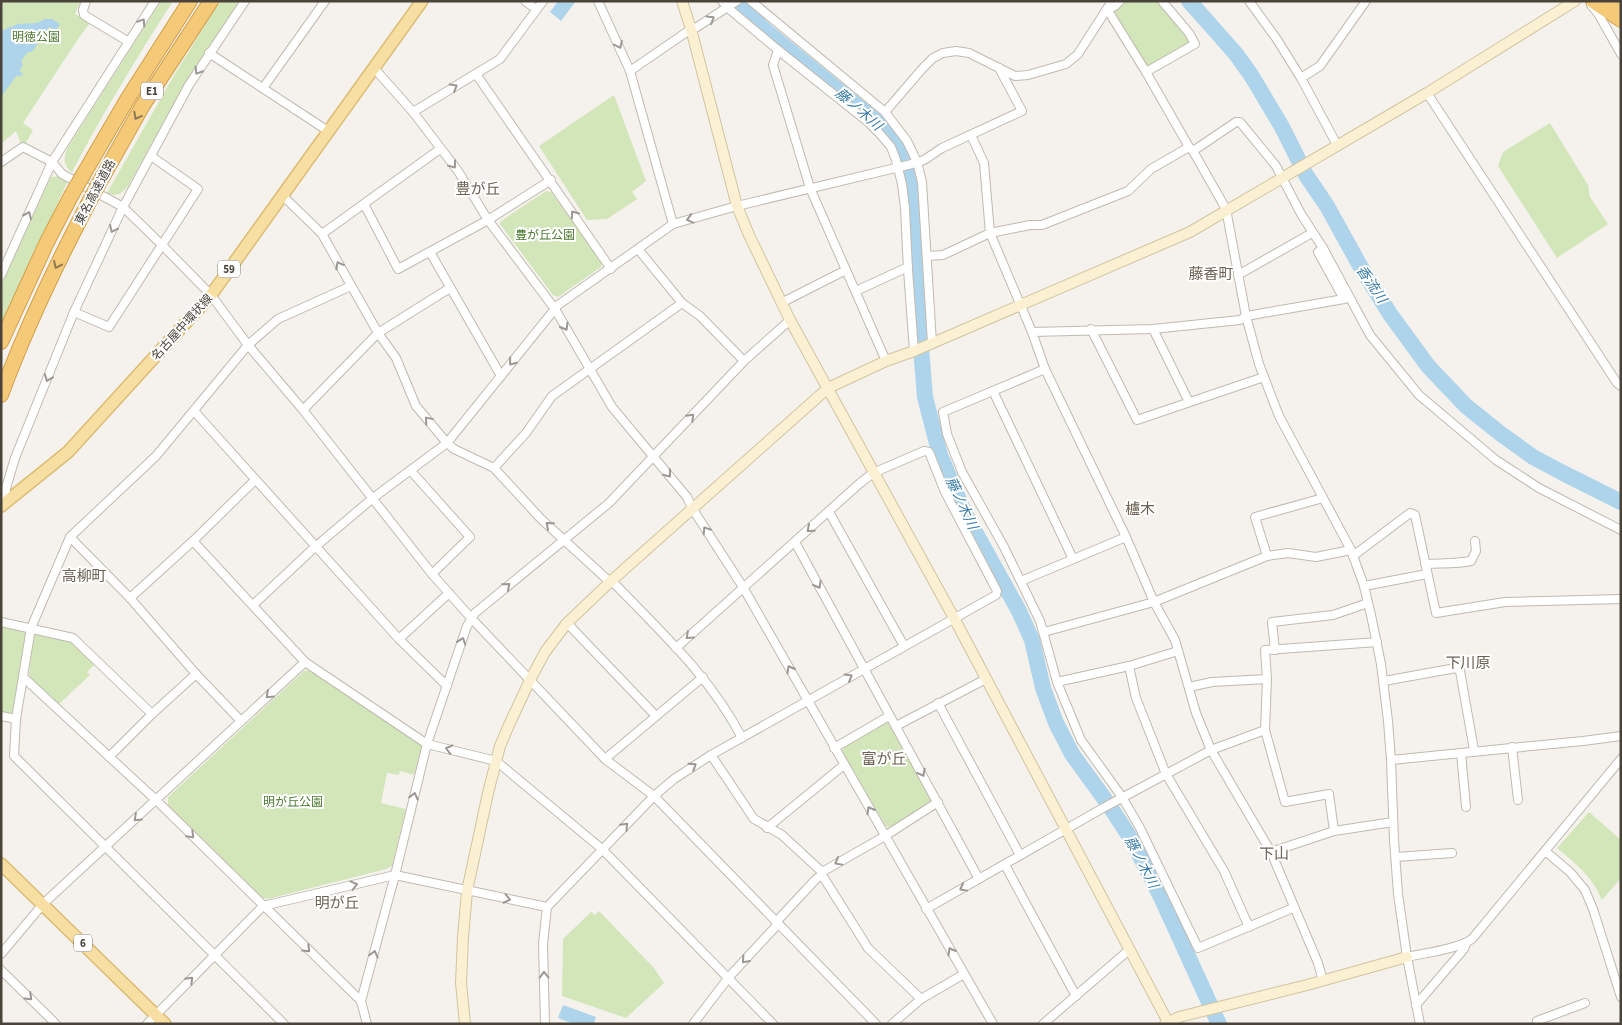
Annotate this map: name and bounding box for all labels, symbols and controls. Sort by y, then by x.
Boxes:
one-way arrow [706,15,715,25]
one-way arrow [136,18,145,27]
park label: 明徳公園 [12,29,60,46]
one-way arrow [612,40,622,49]
one-way arrow [195,65,204,74]
road number: E1 [141,82,163,100]
one-way arrow [449,83,458,93]
water label: 藤ノ木川 [831,84,888,137]
one-way arrow [134,111,144,120]
street label: 東名高速道路 [71,156,120,228]
one-way arrow [447,159,455,168]
district label: 豊が丘 [455,179,501,200]
one-way arrow [571,210,580,220]
one-way arrow [22,211,33,220]
one-way arrow [686,213,695,224]
one-way arrow [108,224,119,233]
park label: 豊が丘公園 [515,227,575,244]
one-way arrow [54,260,64,269]
road number: 59 [218,260,240,278]
one-way arrow [335,261,345,270]
water label: 香流川 [1351,262,1392,309]
district label: 藤香町 [1188,264,1234,285]
street label: 名古屋中環状線 [148,290,217,364]
one-way arrow [559,321,569,330]
one-way arrow [508,357,517,366]
one-way arrow [43,373,54,382]
one-way arrow [685,414,694,423]
one-way arrow [425,417,433,426]
one-way arrow [662,468,671,477]
water label: 藤ノ木川 [940,474,983,535]
district label: 櫨木 [1125,499,1155,520]
one-way arrow [545,522,554,531]
one-way arrow [807,523,816,532]
one-way arrow [703,526,712,536]
district label: 高柳町 [61,566,107,587]
one-way arrow [812,579,822,588]
one-way arrow [502,583,511,592]
one-way arrow [685,631,694,640]
one-way arrow [456,637,466,646]
district label: 下川原 [1445,653,1491,674]
one-way arrow [786,665,796,674]
one-way arrow [843,673,852,683]
one-way arrow [265,689,274,698]
one-way arrow [445,745,453,755]
district label: 富が丘 [861,749,907,770]
one-way arrow [687,763,696,772]
one-way arrow [915,768,925,777]
one-way arrow [408,792,419,801]
park label: 明が丘公園 [263,794,323,811]
one-way arrow [866,807,876,816]
one-way arrow [134,812,143,821]
one-way arrow [619,823,628,832]
one-way arrow [185,829,194,838]
water label: 藤ノ木川 [1119,833,1164,894]
district label: 下山 [1259,844,1289,865]
one-way arrow [834,856,843,866]
one-way arrow [350,880,359,891]
one-way arrow [959,882,968,892]
district label: 明が丘 [314,893,360,914]
one-way arrow [503,893,512,904]
road number: 6 [74,934,92,951]
one-way arrow [301,943,310,952]
one-way arrow [947,948,957,957]
one-way arrow [368,950,378,958]
one-way arrow [742,954,751,963]
one-way arrow [538,971,549,979]
one-way arrow [184,977,193,986]
one-way arrow [23,991,32,1000]

